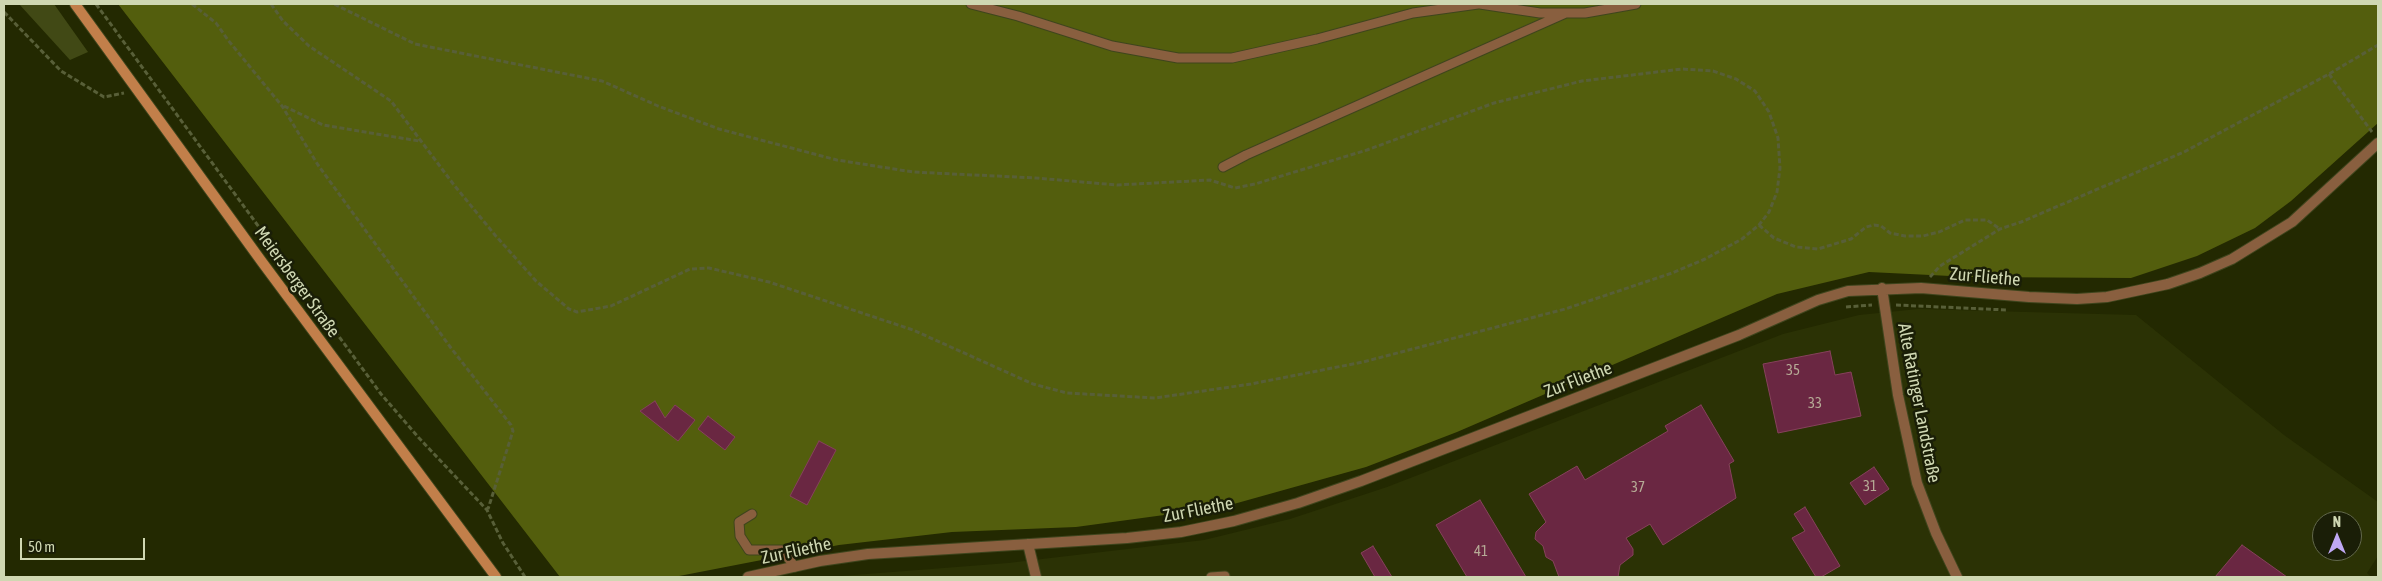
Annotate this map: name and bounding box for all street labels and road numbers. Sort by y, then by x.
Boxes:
street label: Meiersberger Straße [250,222,344,342]
street label: Zur Fliethe [1949,263,2021,291]
street label: Alte Ratinger Landstraße [1893,321,1945,485]
street label: Zur Fliethe [1541,357,1615,403]
street label: Zur Fliethe [1161,493,1235,527]
street label: Zur Fliethe [759,533,833,569]

